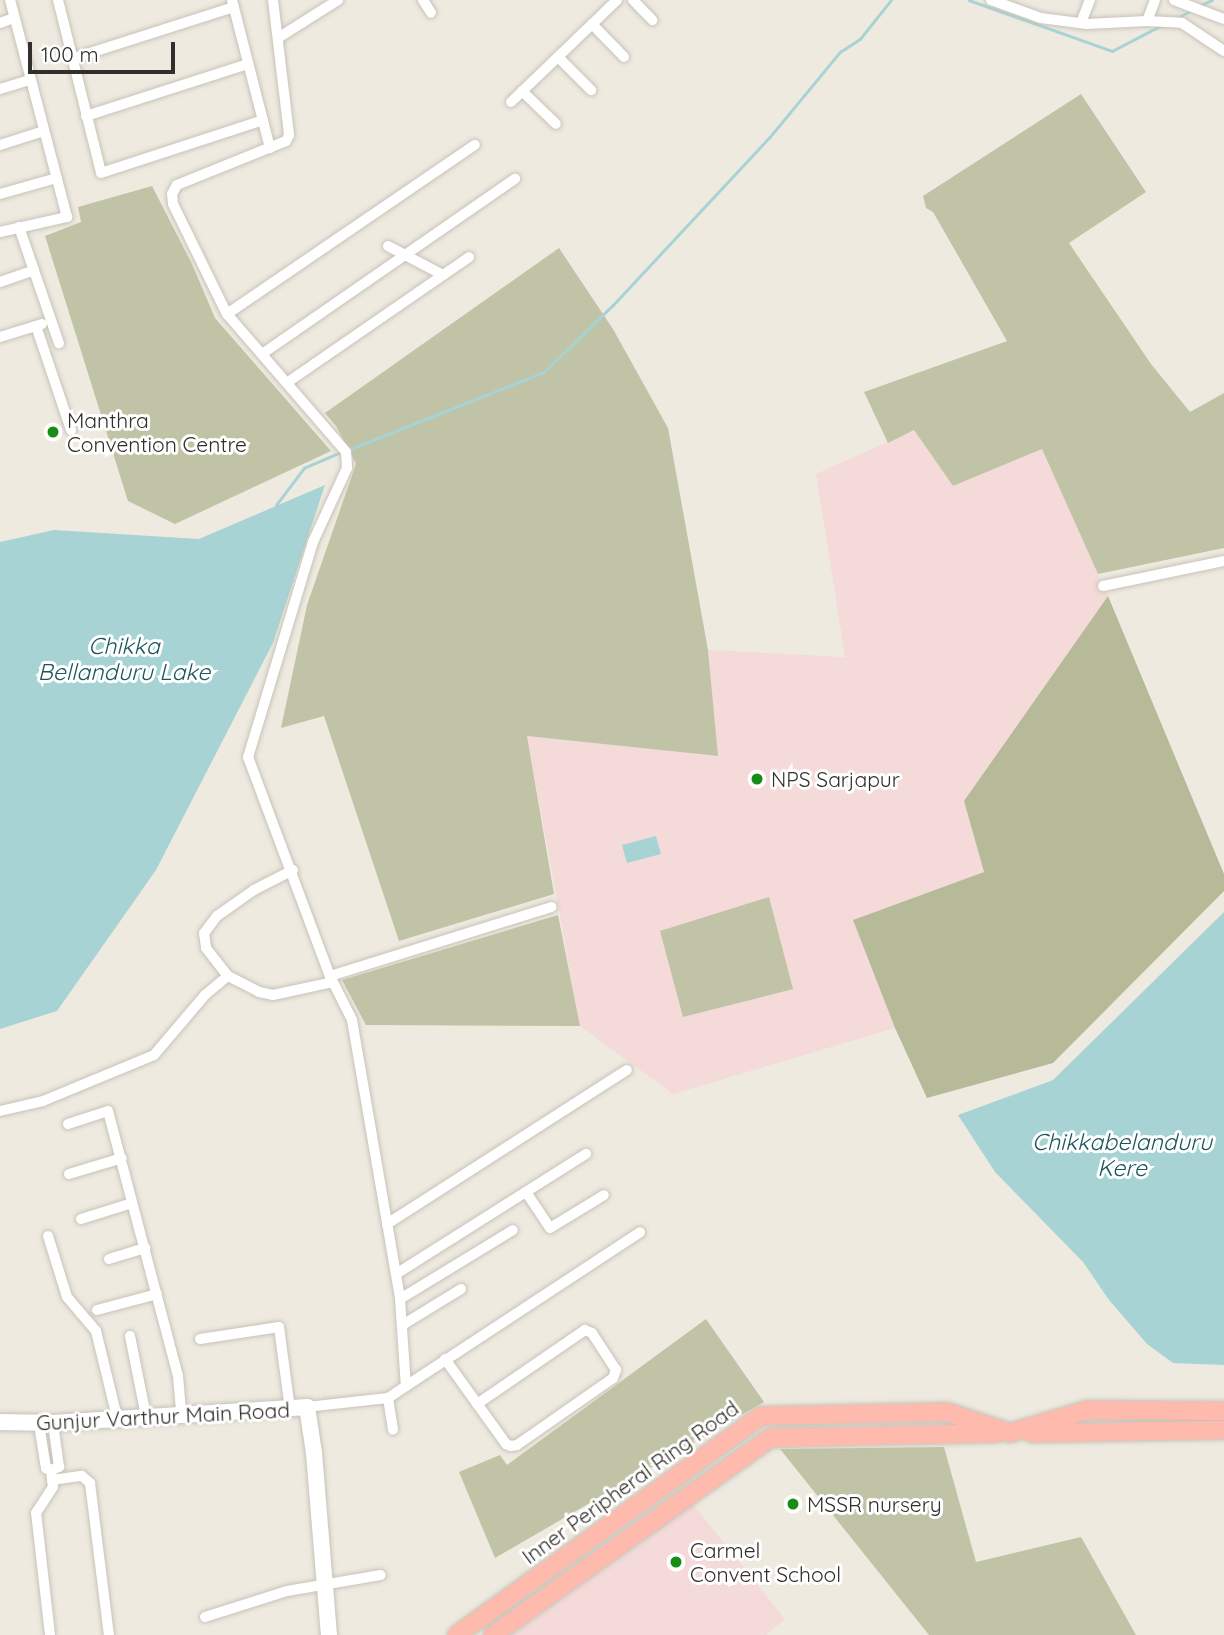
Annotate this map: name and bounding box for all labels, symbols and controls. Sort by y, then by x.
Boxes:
scale bar [32,28,178,72]
text: 100 m [41,41,99,67]
place label: Manthra Convention Centre [67,407,247,457]
marker: Manthra Convention Centre [45,424,61,440]
water label: Chikka Bellanduru Lake [38,632,210,686]
place label: NPS Sarjapur [771,766,900,792]
marker: NPS Sarjapur [749,771,765,787]
water label: Chikkabelanduru Kere [1032,1128,1212,1182]
street label: Inner Peripheral Ring Road [517,1395,743,1569]
street label: Gunjur Varthur Main Road [36,1397,290,1435]
place label: MSSR nursery [807,1491,942,1517]
marker: MSSR nursery [785,1496,801,1512]
place label: Carmel Convent School [690,1537,841,1587]
marker: Carmel Convent School [668,1554,684,1570]

